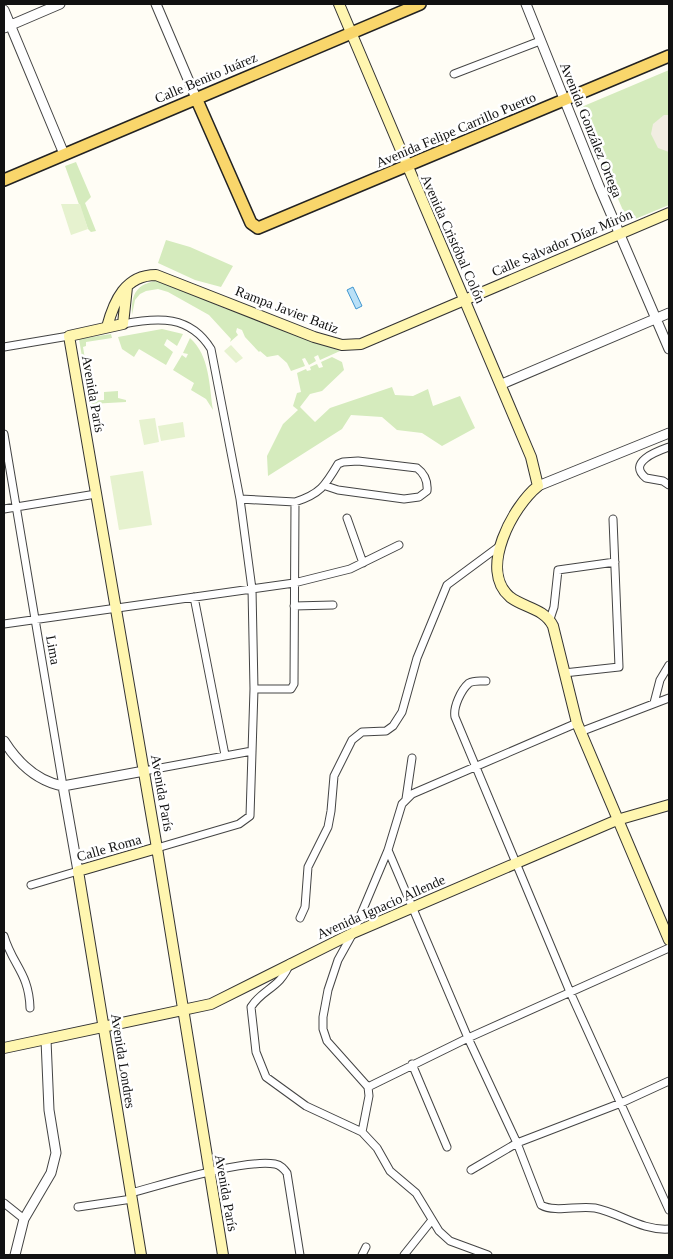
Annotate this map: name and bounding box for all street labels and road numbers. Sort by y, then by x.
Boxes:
street label: Calle Benito Juárez [153,50,259,106]
street label: Avenida González Ortega [557,60,625,200]
street label: Avenida Felipe Carrillo Puerto [374,89,538,171]
street label: Avenida Cristóbal Colón [418,172,488,306]
street label: Calle Salvador Díaz Mirón [489,207,635,279]
street label: Rampa Javier Batiz [233,283,341,337]
street label: Avenida París [79,354,107,434]
street label: Lima [43,634,63,667]
street label: Avenida París [148,753,176,833]
street label: Calle Roma [75,831,144,864]
street label: Avenida Ignacio Allende [314,872,448,942]
street label: Avenida Londres [108,1013,138,1109]
street label: Avenida París [212,1153,240,1233]

